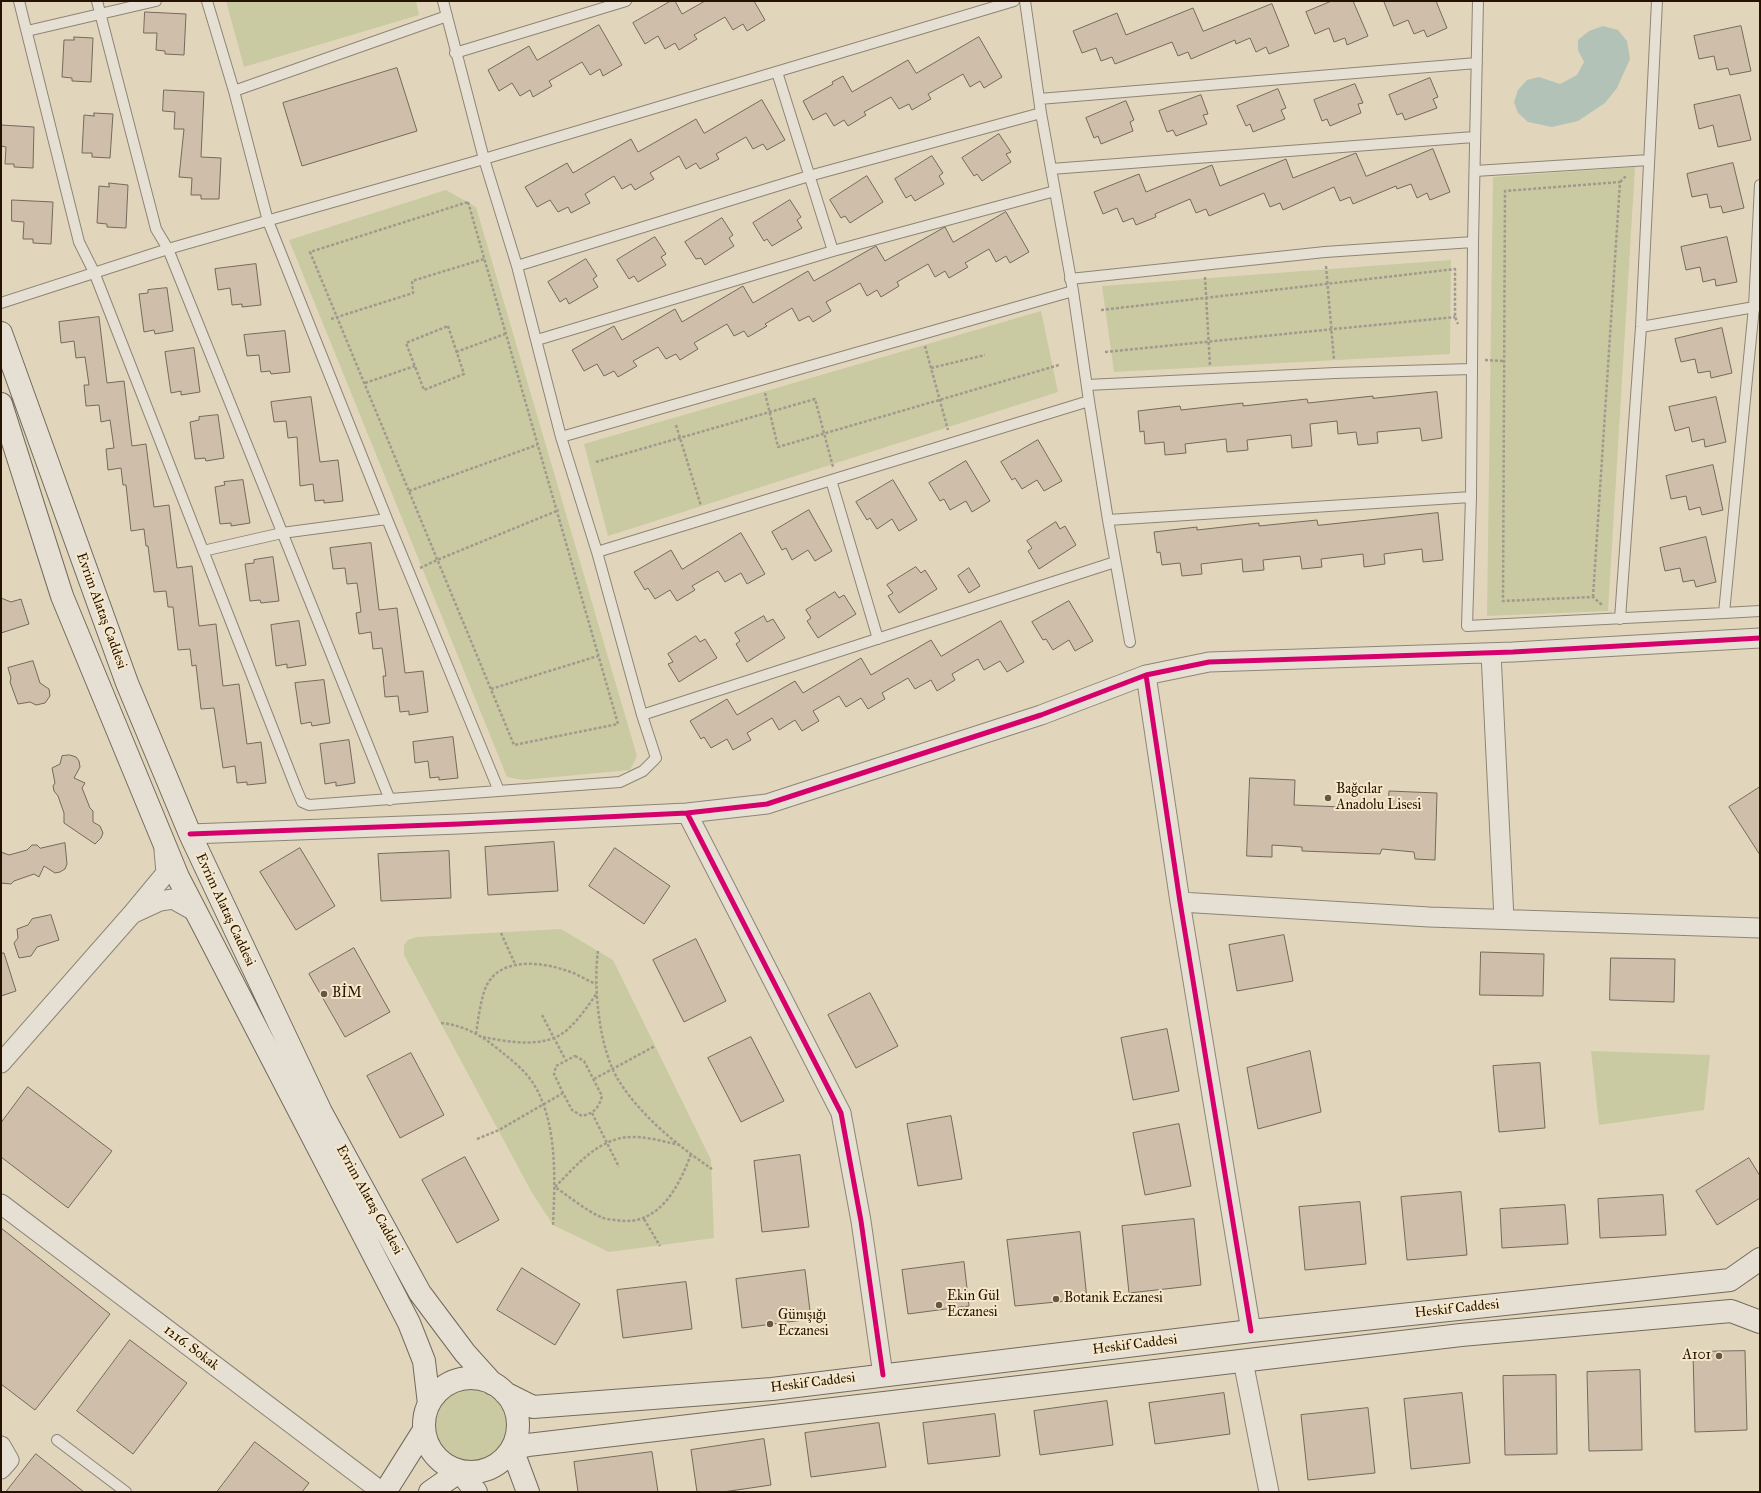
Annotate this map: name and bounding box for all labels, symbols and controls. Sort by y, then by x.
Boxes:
street label: Evrim Alataş Caddesi [72,550,130,672]
place label: Bağcılar Anadolu Lisesi [1336,782,1421,814]
marker: Bağcılar Anadolu Lisesi [1323,793,1333,803]
street label: Evrim Alataş Caddesi [191,851,259,969]
place label: BİM [332,986,362,1002]
marker: BİM [319,989,329,999]
street label: Evrim Alataş Caddesi [332,1142,406,1258]
place label: Ekin Gül Eczanesi [947,1289,999,1322]
place label: Botanik Eczanesi [1064,1291,1163,1307]
marker: Botanik Eczanesi [1051,1294,1061,1304]
street label: Heskif Caddesi [1414,1296,1500,1322]
marker: Ekin Gül Eczanesi [934,1300,944,1310]
place label: Günışığı Eczanesi [778,1308,829,1340]
marker: Günışığı Eczanesi [765,1319,775,1329]
street label: 1216. Sokak [160,1322,222,1374]
street label: Heskif Caddesi [1092,1331,1178,1359]
place label: A101 [1683,1348,1711,1364]
marker: A101 [1714,1351,1724,1361]
street label: Heskif Caddesi [770,1369,856,1397]

